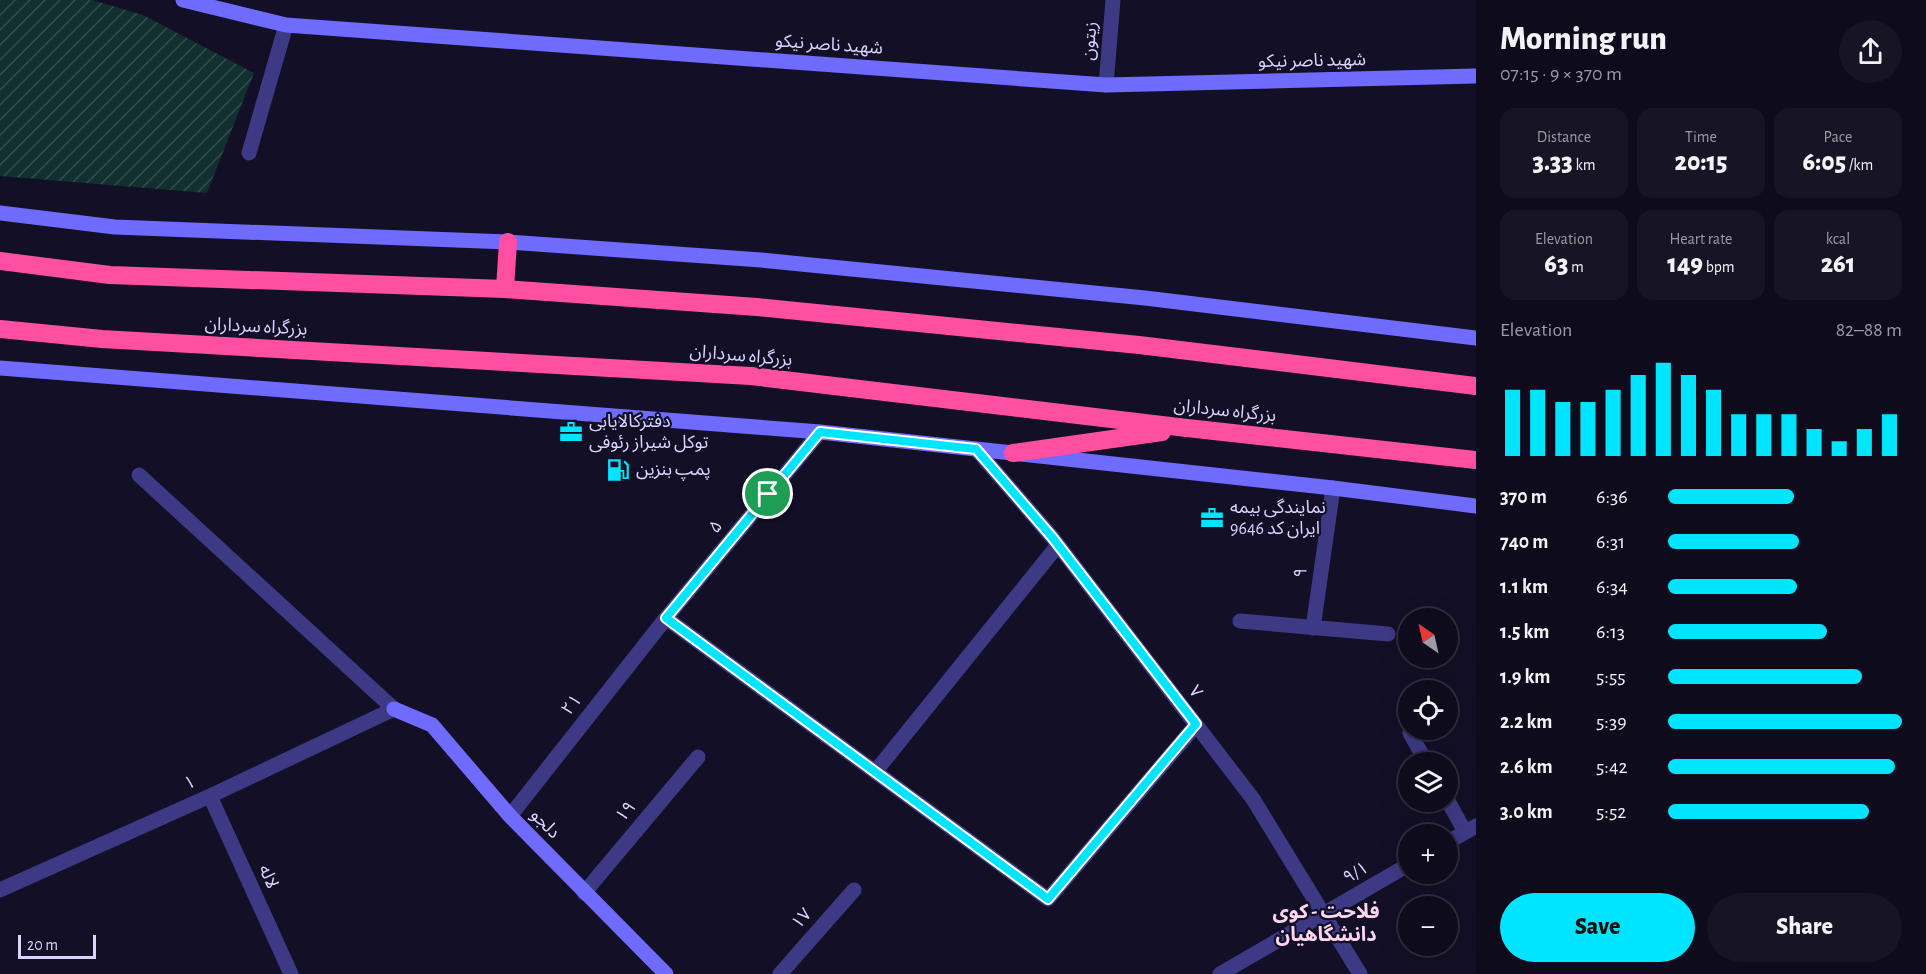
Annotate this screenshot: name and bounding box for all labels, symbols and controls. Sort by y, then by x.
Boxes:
button: share [1839,20,1902,83]
street label: زیتون [1079,21,1102,61]
text: Morning run [1500,23,1667,56]
street label: شهید ناصر نیکو [774,32,884,59]
street label: شهید ناصر نیکو [1258,51,1366,72]
text: 07:15 · 9 × 370 m [1500,64,1622,84]
text: Distance [1537,129,1591,145]
text: Time [1685,129,1717,145]
text: Pace [1824,129,1852,145]
text: 3.33 [1533,149,1573,175]
text: 20:15 [1675,149,1727,175]
text: 6:05 [1803,149,1846,175]
text: km [1573,157,1596,173]
text: /km [1846,157,1873,173]
text: Elevation [1535,231,1593,247]
text: Heart rate [1670,231,1732,247]
text: kcal [1826,231,1850,247]
text: 63 [1544,251,1568,277]
text: 149 [1667,251,1703,277]
text: 261 [1821,251,1855,277]
text: m [1568,259,1584,275]
text: bpm [1703,259,1735,275]
street label: بزرگراه سرداران [204,314,308,340]
text: Elevation [1500,320,1572,340]
text: 82–88 m [1836,320,1902,340]
street label: بزرگراه سرداران [689,342,793,370]
street label: بزرگراه سرداران [1173,396,1277,426]
place label: دفترکالایابی توکل شیراز رئوفی [589,413,708,453]
office icon: دفترکالایابی توکل شیراز رئوفی [558,419,584,445]
fuel station icon: پمپ بنزین [605,457,631,483]
place label: پمپ بنزین [636,461,711,481]
pin [742,468,793,519]
icon: arrive [751,477,784,510]
text: 370 m [1500,487,1547,507]
text: 6:36 [1596,487,1628,507]
place label: نمایندگی بیمه ایران کد 9646 [1230,498,1326,539]
office icon: نمایندگی بیمه ایران کد 9646 [1199,505,1225,531]
street label: ۵ [706,517,726,537]
text: 740 m [1500,532,1548,552]
text: 6:31 [1596,532,1625,552]
street label: ۹ [1291,567,1311,579]
text: 1.1 km [1500,577,1548,597]
text: 6:34 [1596,577,1628,597]
north arrow [1398,608,1458,668]
map controls [1398,608,1458,956]
text: 1.5 km [1500,622,1549,642]
text: 6:13 [1596,622,1625,642]
text: 1.9 km [1500,667,1551,687]
text: 5:55 [1596,667,1626,687]
button: locate [1398,680,1458,740]
street label: ۷ [1185,682,1205,702]
street label: ۲۱ [559,691,585,719]
text: 2.2 km [1500,712,1552,732]
text: 5:39 [1596,712,1627,732]
button: layers [1398,752,1458,812]
text: 2.6 km [1500,757,1553,777]
text: 5:42 [1596,757,1628,777]
street label: ۱ [182,773,198,793]
street label: ۱۹ [612,798,640,826]
text: 3.0 km [1500,802,1553,822]
text: 5:52 [1596,802,1626,822]
street label: دلجو [526,806,563,843]
button: + [1398,824,1458,884]
street label: ۹/۱ [1340,859,1372,887]
street label: لاله [255,862,281,892]
button: Save [1500,893,1695,962]
button: Share [1707,893,1902,962]
button: − [1398,896,1458,956]
district label: فلاحت - کوی دانشگاهیان [1272,901,1380,946]
street label: ۱۷ [788,905,816,933]
scale bar [18,932,96,960]
text: 20 m [27,937,58,953]

